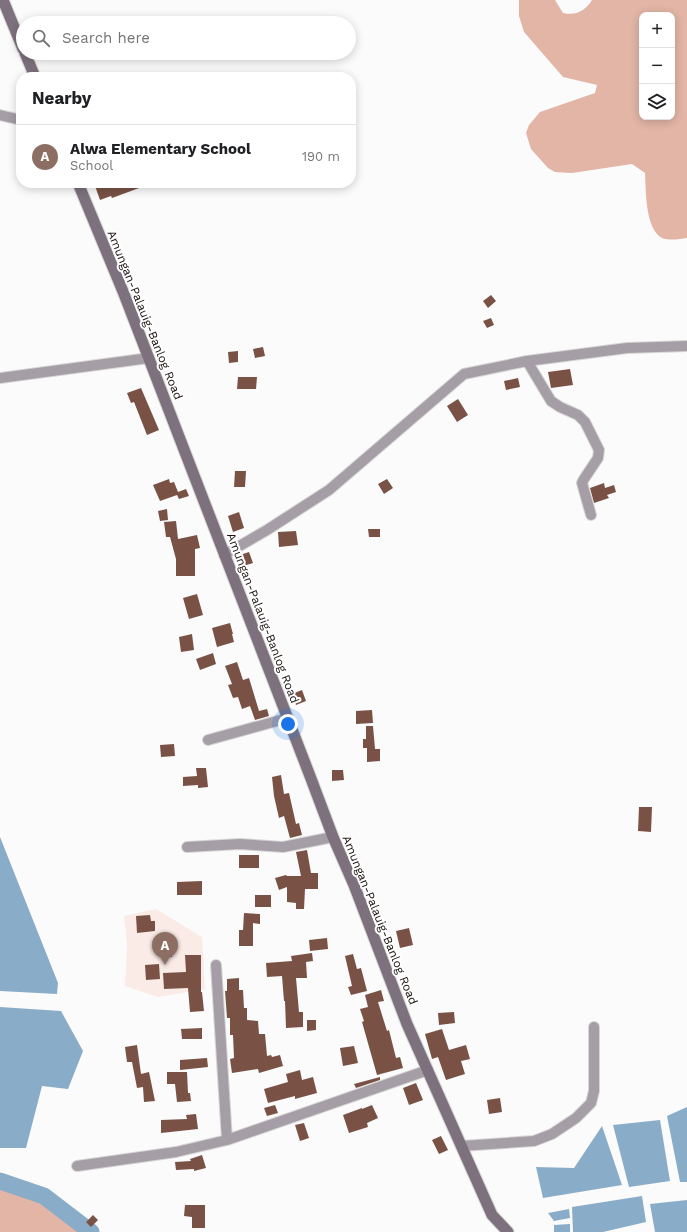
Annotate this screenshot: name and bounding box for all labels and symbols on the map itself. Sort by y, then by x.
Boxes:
street label: Amungan-Palauig-Banlog Road [105,228,185,402]
street label: Amungan-Palauig-Banlog Road [224,531,302,705]
your location [278,714,298,734]
street label: Amungan-Palauig-Banlog Road [340,833,420,1007]
pin: A [152,932,178,965]

